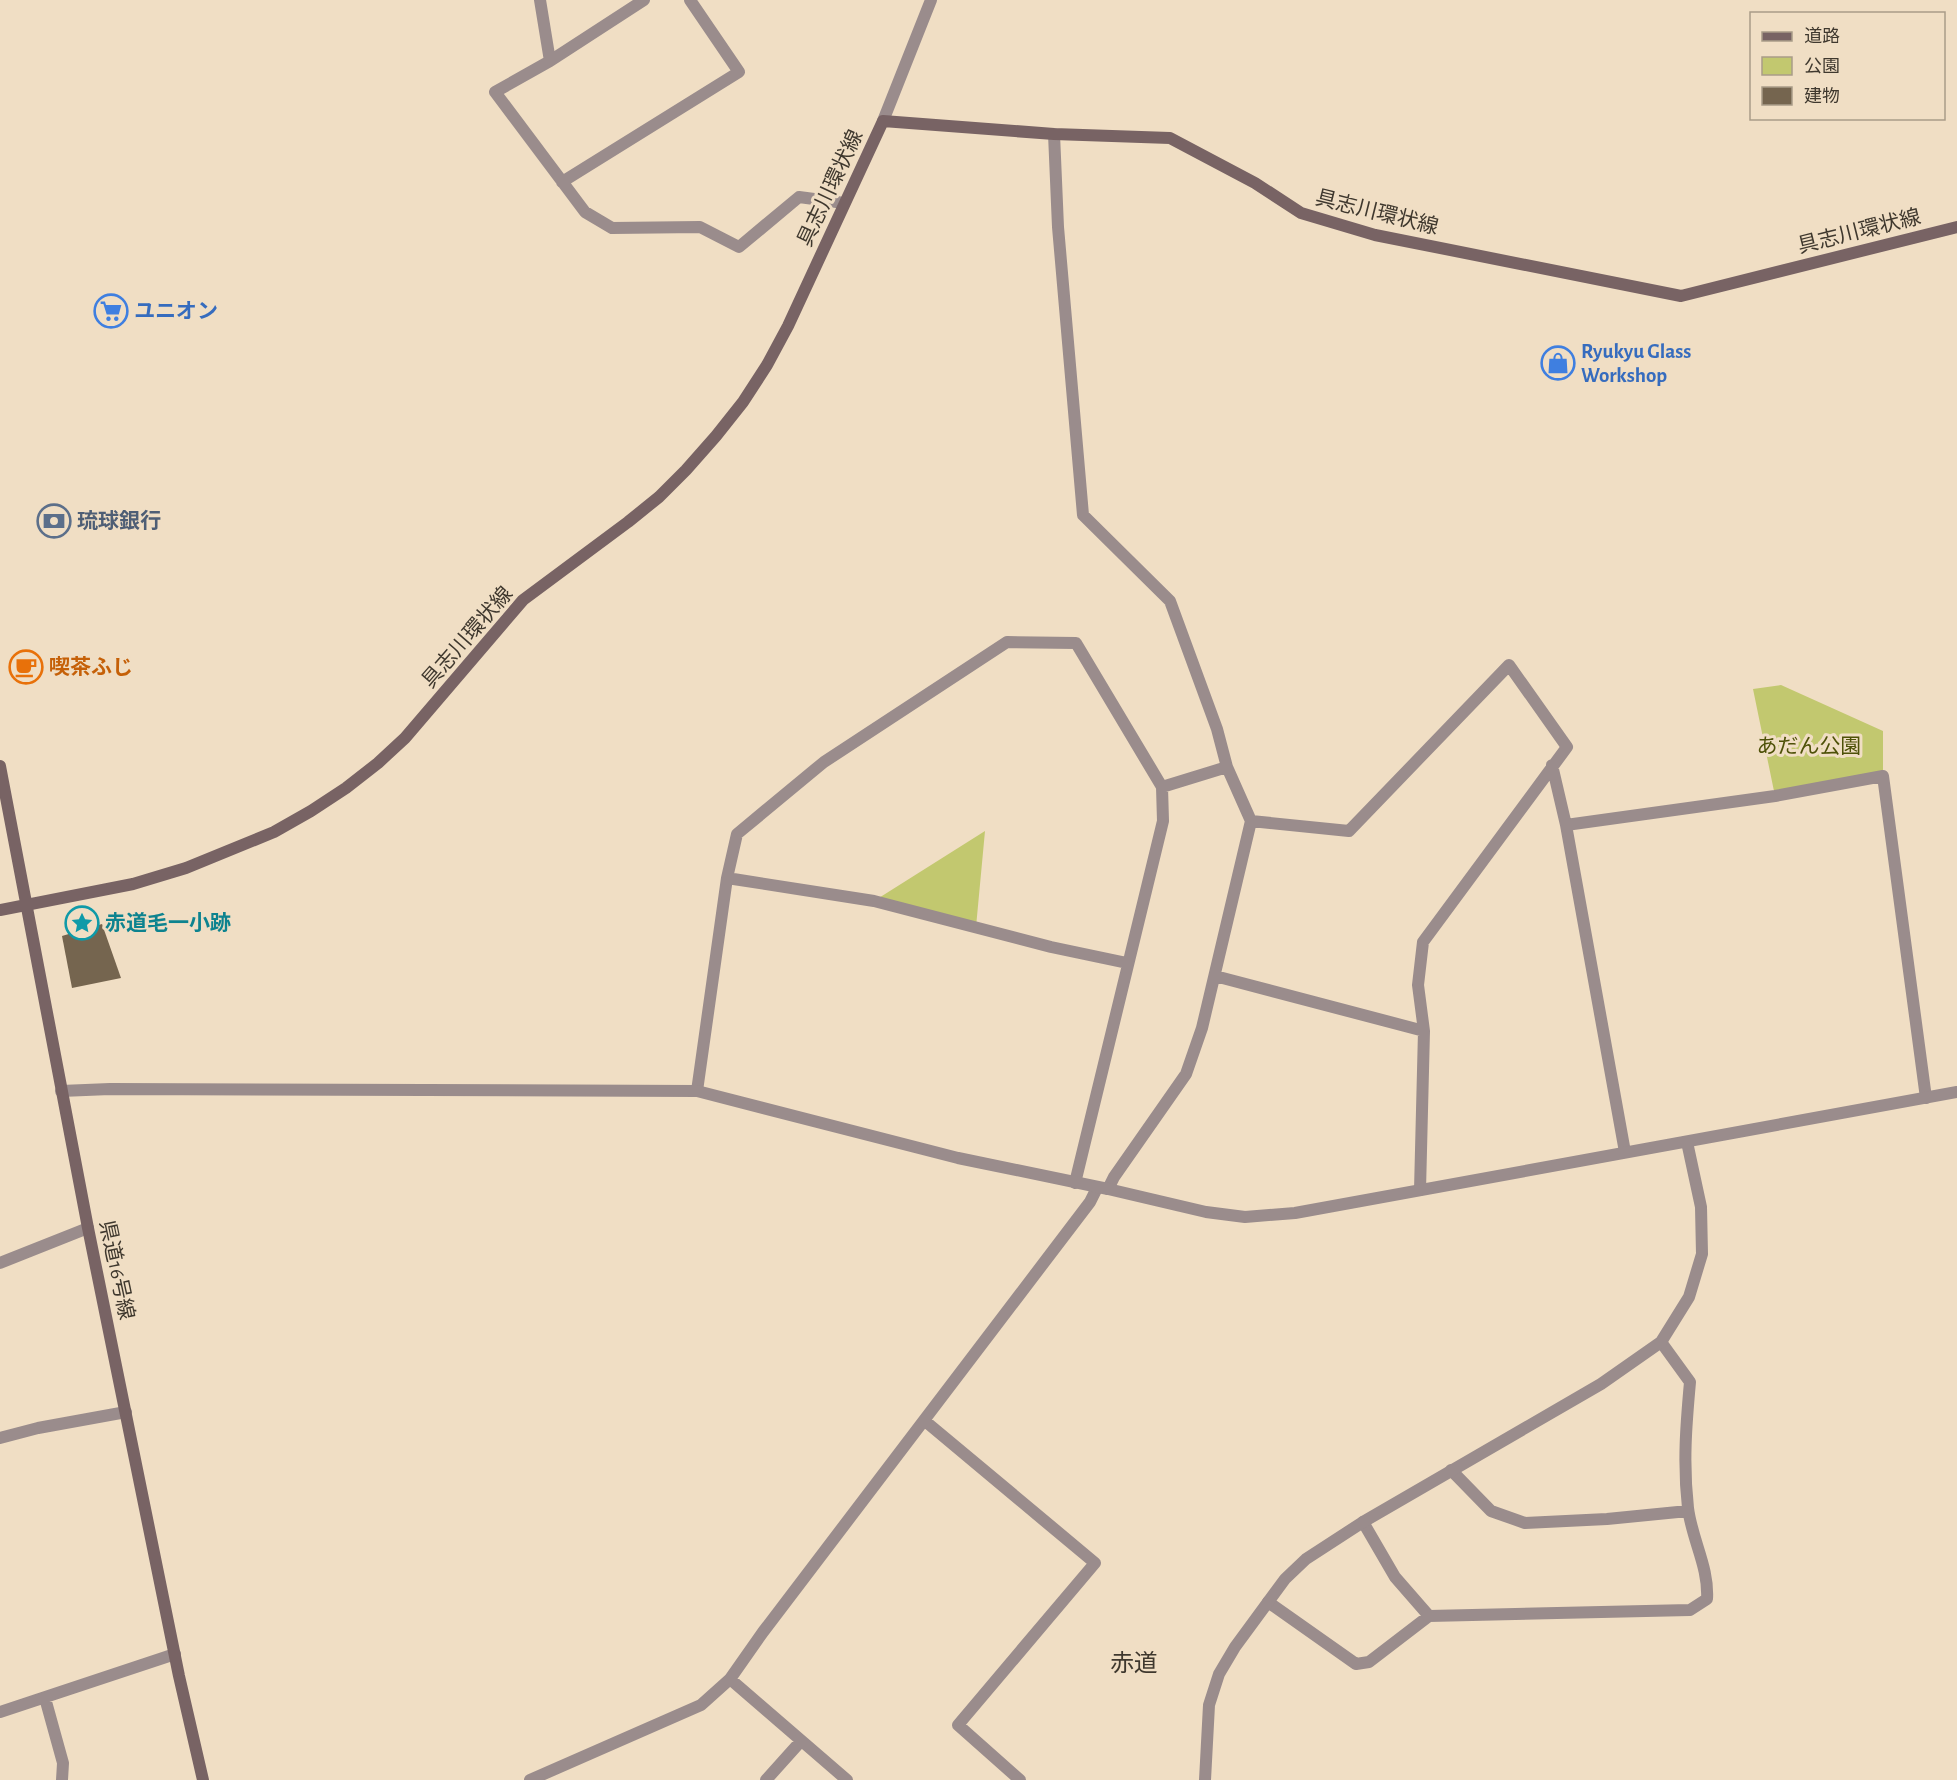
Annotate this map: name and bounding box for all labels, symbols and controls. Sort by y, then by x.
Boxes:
legend [1750,12,1945,120]
text: 道路 [1804,26,1840,46]
text: 公園 [1804,57,1840,76]
text: 建物 [1804,86,1840,106]
street label: 具志川環状線 [793,126,867,250]
street label: 具志川環状線 [1313,186,1441,238]
street label: 具志川環状線 [1795,205,1923,257]
supermarket icon: ユニオン [93,293,129,329]
place label: ユニオン [134,301,218,322]
place label: Ryukyu Glass Workshop [1581,341,1691,386]
shop icon: Ryukyu Glass Workshop [1540,345,1576,381]
bank icon: 琉球銀行 [36,503,72,539]
place label: 琉球銀行 [77,509,161,532]
street label: 具志川環状線 [417,582,517,692]
cafe icon: 喫茶ふじ [8,649,44,685]
place label: 喫茶ふじ [49,656,133,678]
park label: あだん公園 [1757,736,1862,757]
place icon: 赤道毛一小跡 [64,905,100,941]
place label: 赤道毛一小跡 [105,911,231,934]
street label: 県道16号線 [96,1218,138,1322]
district label: 赤道 [1110,1650,1158,1676]

